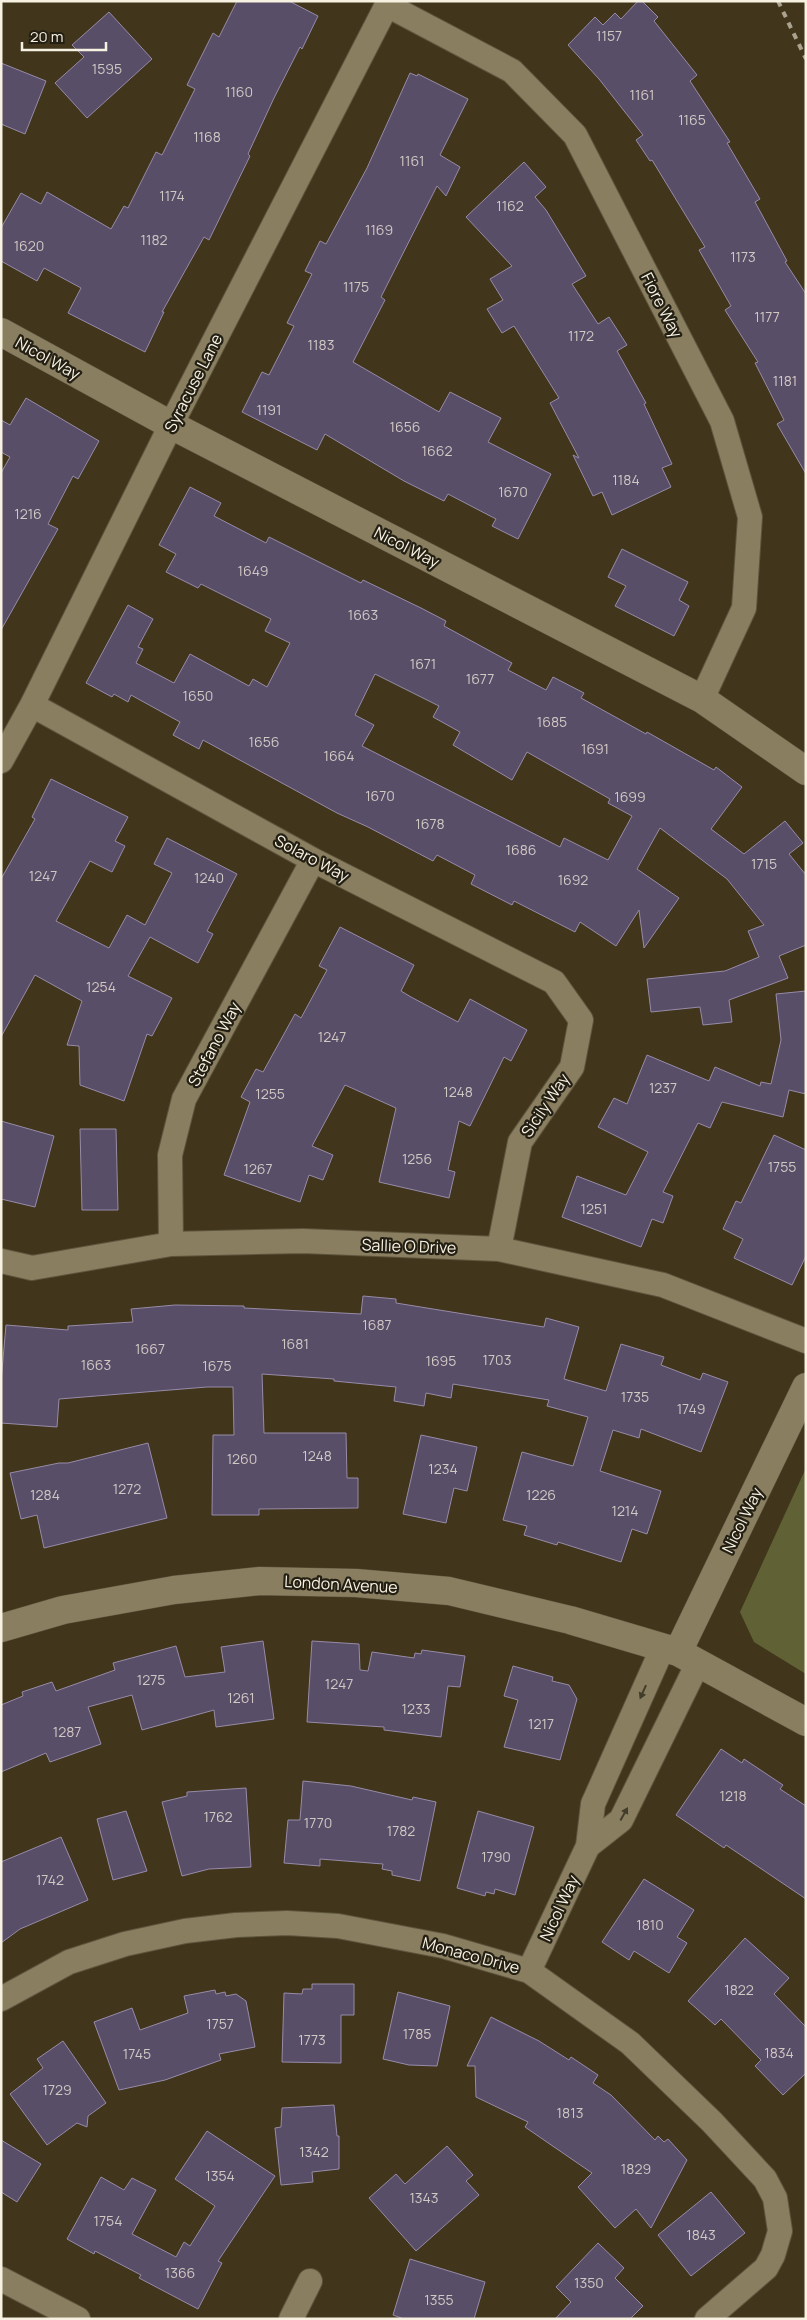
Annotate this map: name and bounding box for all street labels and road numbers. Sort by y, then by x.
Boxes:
street label: Fiore Way [636,269,688,342]
street label: Syracuse Lane [159,330,227,436]
street label: Nicol Way [12,331,85,385]
street label: Nicol Way [370,521,444,573]
street label: Solaro Way [271,829,354,887]
street label: Stefano Way [182,997,246,1090]
street label: Sicily Way [516,1068,575,1141]
street label: Sallie O Drive [361,1233,457,1259]
street label: Nicol Way [717,1483,768,1557]
street label: London Avenue [284,1570,398,1598]
street label: Nicol Way [534,1871,584,1945]
street label: Monaco Drive [420,1931,522,1979]

